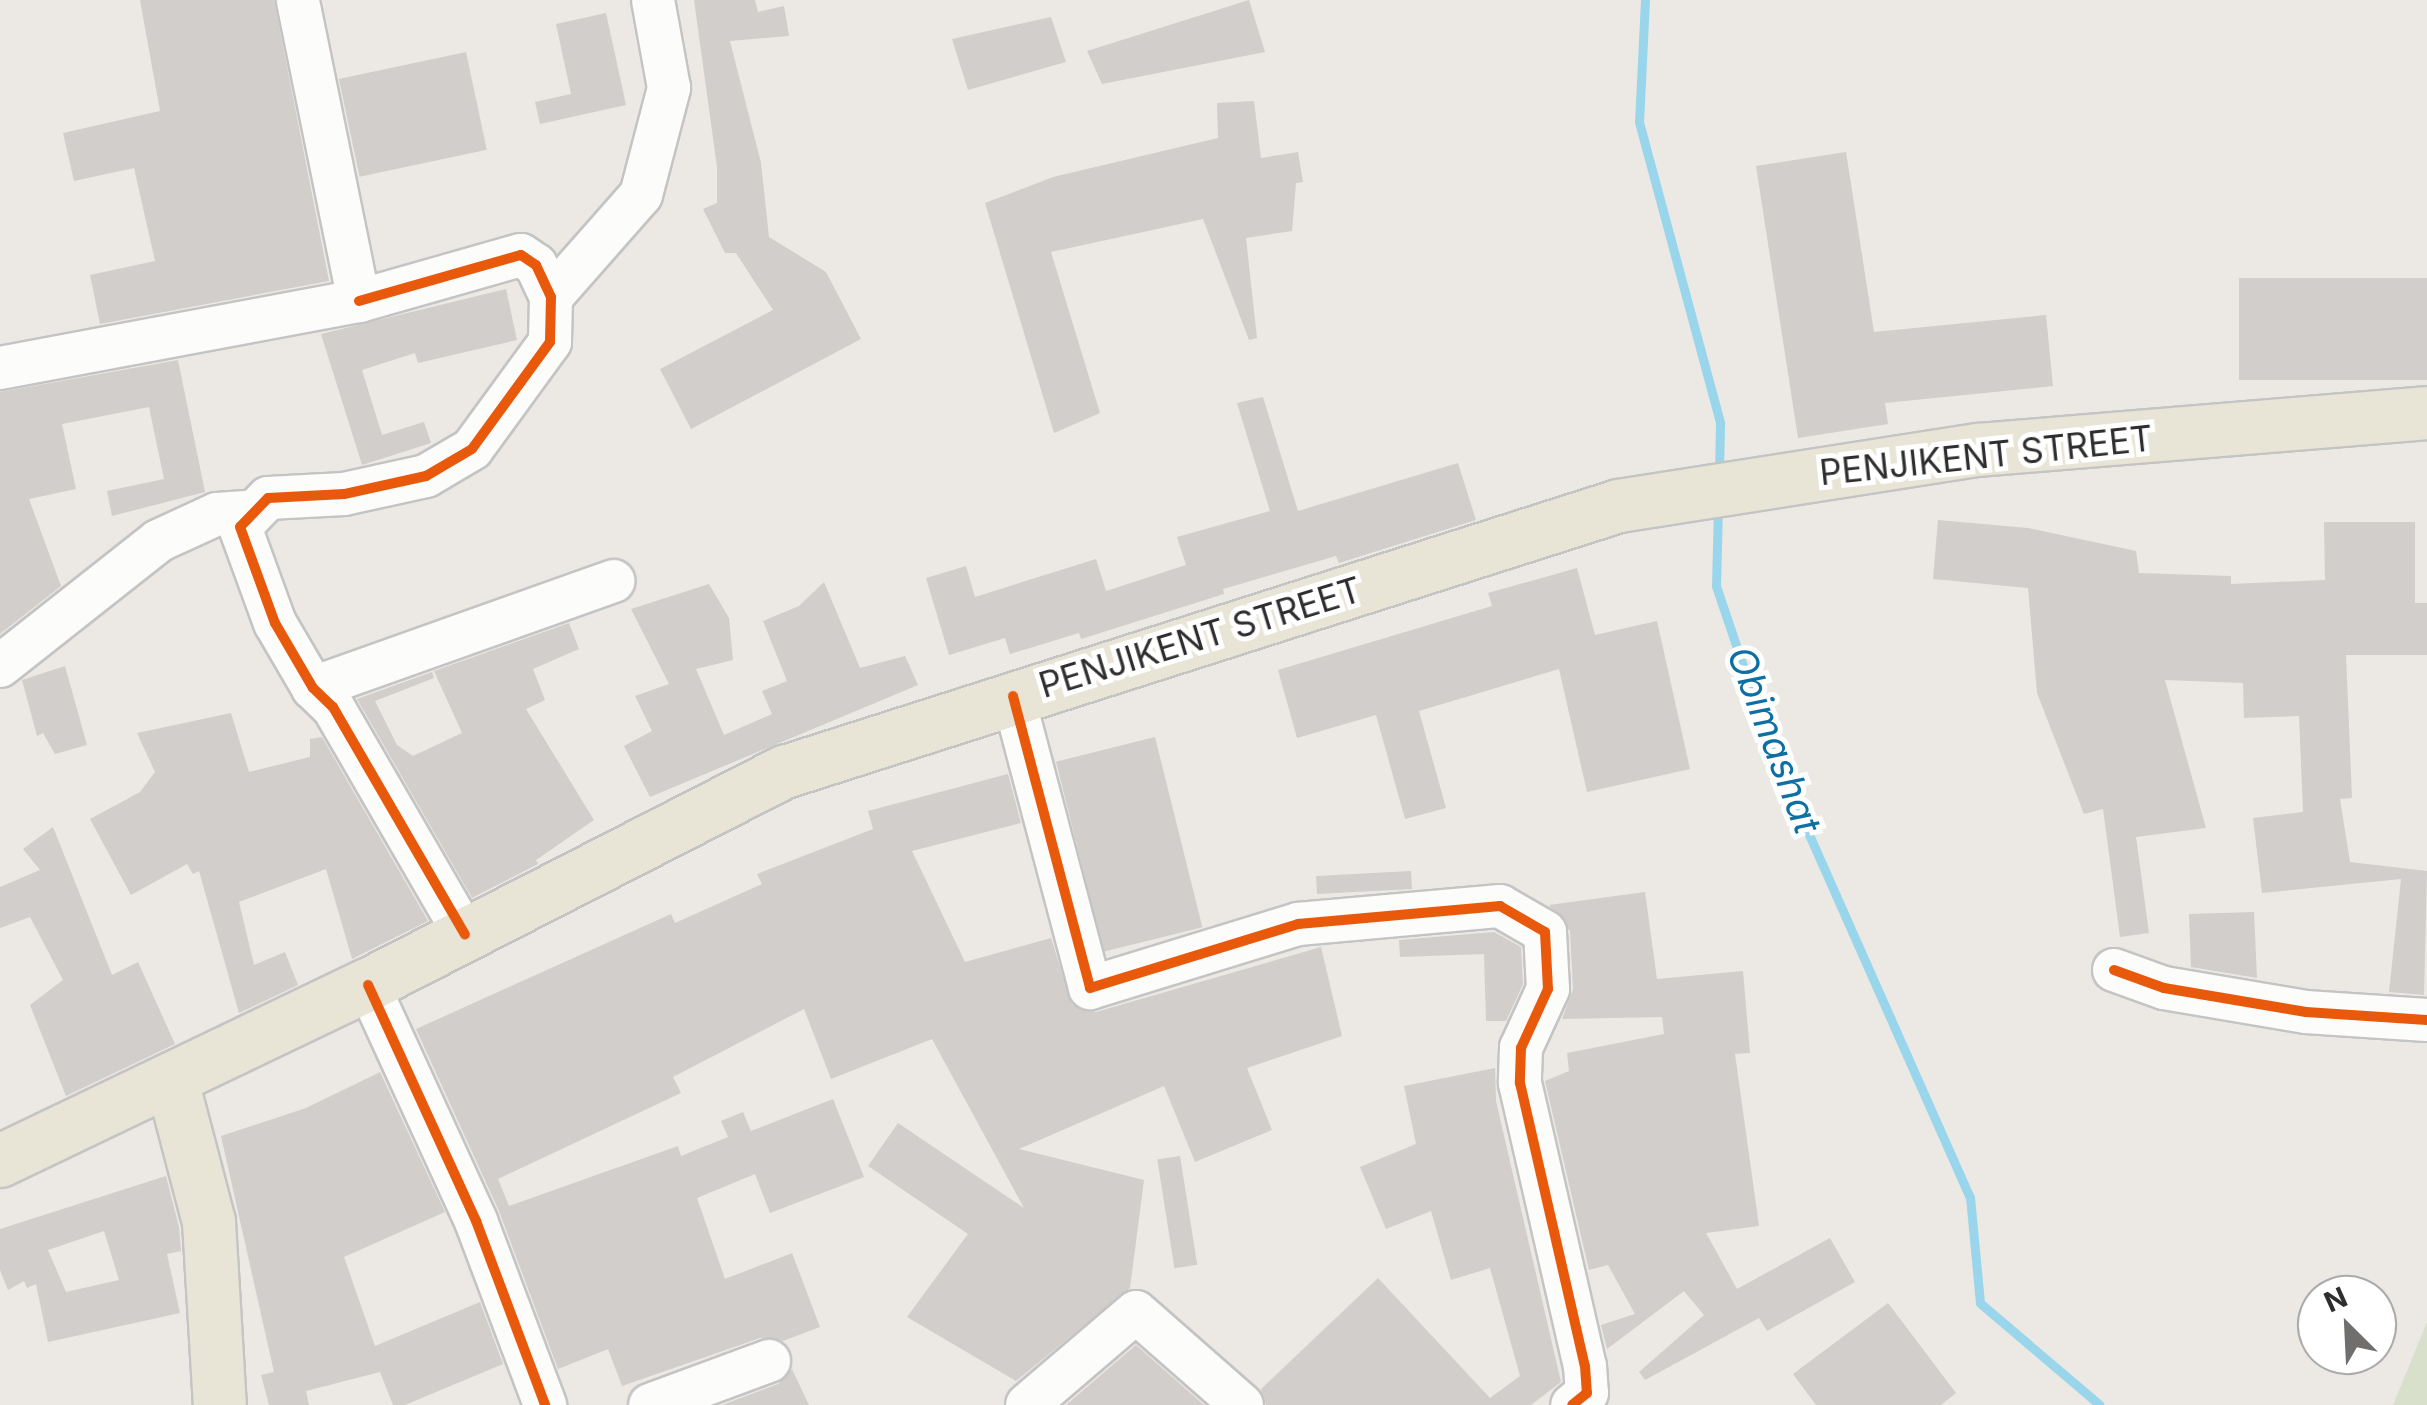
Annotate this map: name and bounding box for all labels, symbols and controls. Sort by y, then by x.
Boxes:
street label: PENJIKENT STREET [1817,417,2155,493]
street label: PENJIKENT STREET [1034,568,1366,706]
water label: Obimashat [1718,640,1830,840]
north arrow [2297,1275,2397,1375]
text: N [2319,1280,2352,1319]

